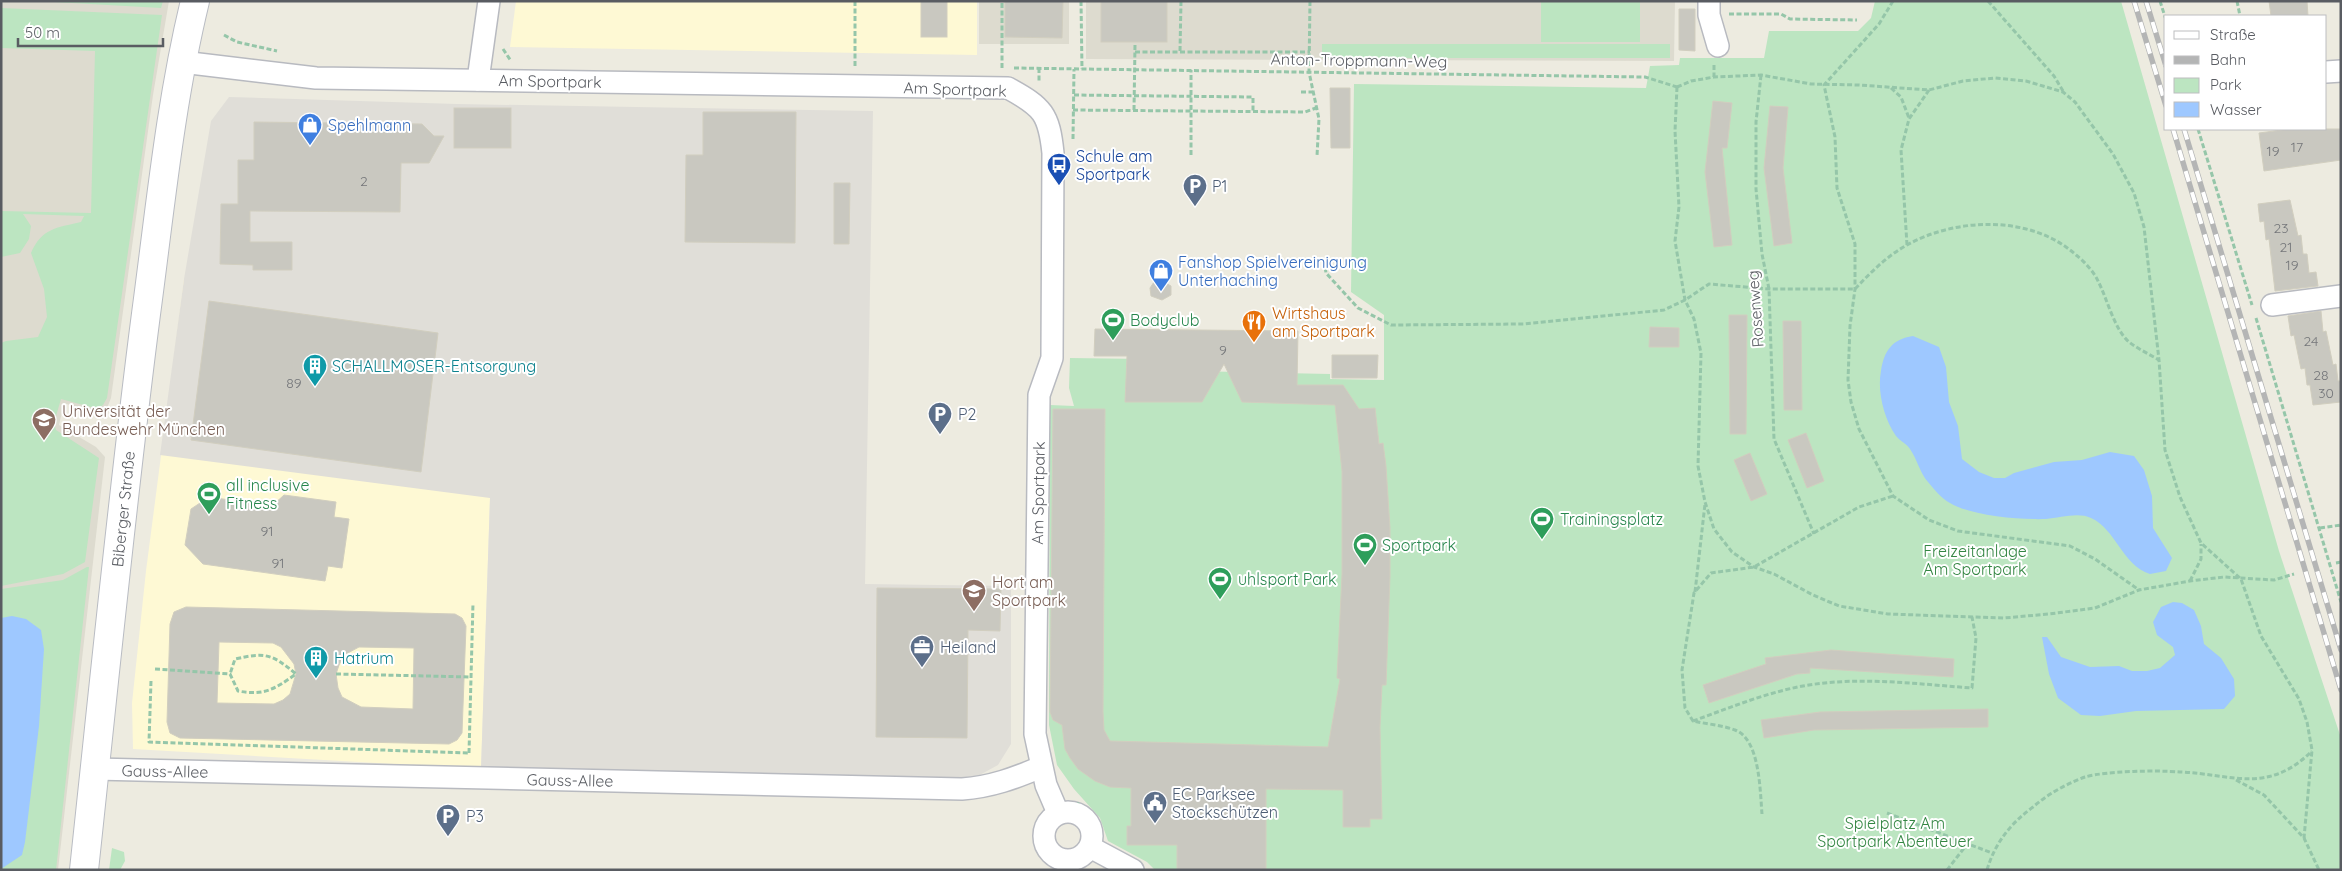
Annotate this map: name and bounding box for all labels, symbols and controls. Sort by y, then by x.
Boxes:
scale bar [18,15,162,47]
legend [2164,15,2327,130]
text: 50 m [25,23,60,42]
text: Straße [2210,25,2256,44]
street label: Anton-Troppmann-Weg [1270,48,1448,72]
text: Bahn [2210,50,2246,69]
street label: Am Sportpark [498,70,602,92]
text: Park [2210,75,2242,94]
street label: Am Sportpark [903,77,1007,101]
text: Wasser [2210,100,2262,119]
shop icon: Spehlmann [297,112,323,146]
place label: Spehlmann [328,115,411,135]
house number: 17 [2291,138,2303,156]
house number: 19 [2267,142,2280,160]
place label: Schule am Sportpark [1076,146,1153,184]
bus stop icon: Schule am Sportpark [1046,152,1072,186]
house number: 2 [360,172,368,190]
parking icon: P1 [1182,173,1208,207]
place label: P1 [1212,176,1227,196]
house number: 23 [2273,219,2289,237]
house number: 21 [2280,238,2292,256]
place label: Fanshop Spielvereinigung Unterhaching [1178,252,1367,290]
house number: 19 [2286,256,2299,274]
shop icon: Fanshop Spielvereinigung Unterhaching [1148,258,1174,292]
street label: Rosenweg [1742,270,1768,348]
place label: Wirtshaus am Sportpark [1272,303,1375,341]
sports icon: Bodyclub [1100,307,1126,341]
restaurant icon: Wirtshaus am Sportpark [1241,309,1267,343]
place label: Bodyclub [1130,310,1199,330]
house number: 24 [2304,332,2318,350]
house number: 9 [1219,341,1227,359]
building icon: SCHALLMOSER-Entsorgung [302,353,328,387]
place label: SCHALLMOSER-Entsorgung [332,356,536,376]
house number: 28 [2313,366,2329,384]
house number: 89 [286,374,302,392]
house number: 30 [2318,384,2334,402]
place label: Universität der Bundeswehr München [62,401,225,439]
parking icon: P2 [927,401,953,435]
place label: P2 [958,404,977,424]
school or university icon: Universität der Bundeswehr München [31,407,57,441]
street label: Am Sportpark [1027,441,1049,545]
street label: Biberger Straße [107,450,139,568]
place label: all inclusive Fitness [226,475,309,513]
sports icon: all inclusive Fitness [196,481,222,515]
sports icon: Trainingsplatz [1529,506,1555,540]
place label: Trainingsplatz [1560,509,1663,529]
house number: 91 [260,522,274,540]
sports icon: Sportpark [1352,532,1378,566]
place label: Sportpark [1382,535,1456,555]
park label: Freizeitanlage Am Sportpark [1923,541,2027,579]
house number: 91 [271,554,285,572]
sports icon: uhlsport Park [1207,566,1233,600]
place label: uhlsport Park [1238,569,1337,589]
place label: Hort am Sportpark [992,572,1066,610]
school or university icon: Hort am Sportpark [961,578,987,612]
office icon: Heiland [909,634,935,668]
place label: Heiland [940,637,996,657]
building icon: Hatrium [303,645,329,679]
place label: Hatrium [334,648,394,668]
street label: Gauss-Allee [121,760,209,782]
street label: Gauss-Allee [526,769,614,791]
place label: EC Parksee Stockschützen [1172,784,1278,822]
public building icon: EC Parksee Stockschützen [1142,790,1168,824]
parking icon: P3 [435,803,461,837]
place label: P3 [466,806,484,826]
park label: Spielplatz Am Sportpark Abenteuer [1817,813,1973,851]

